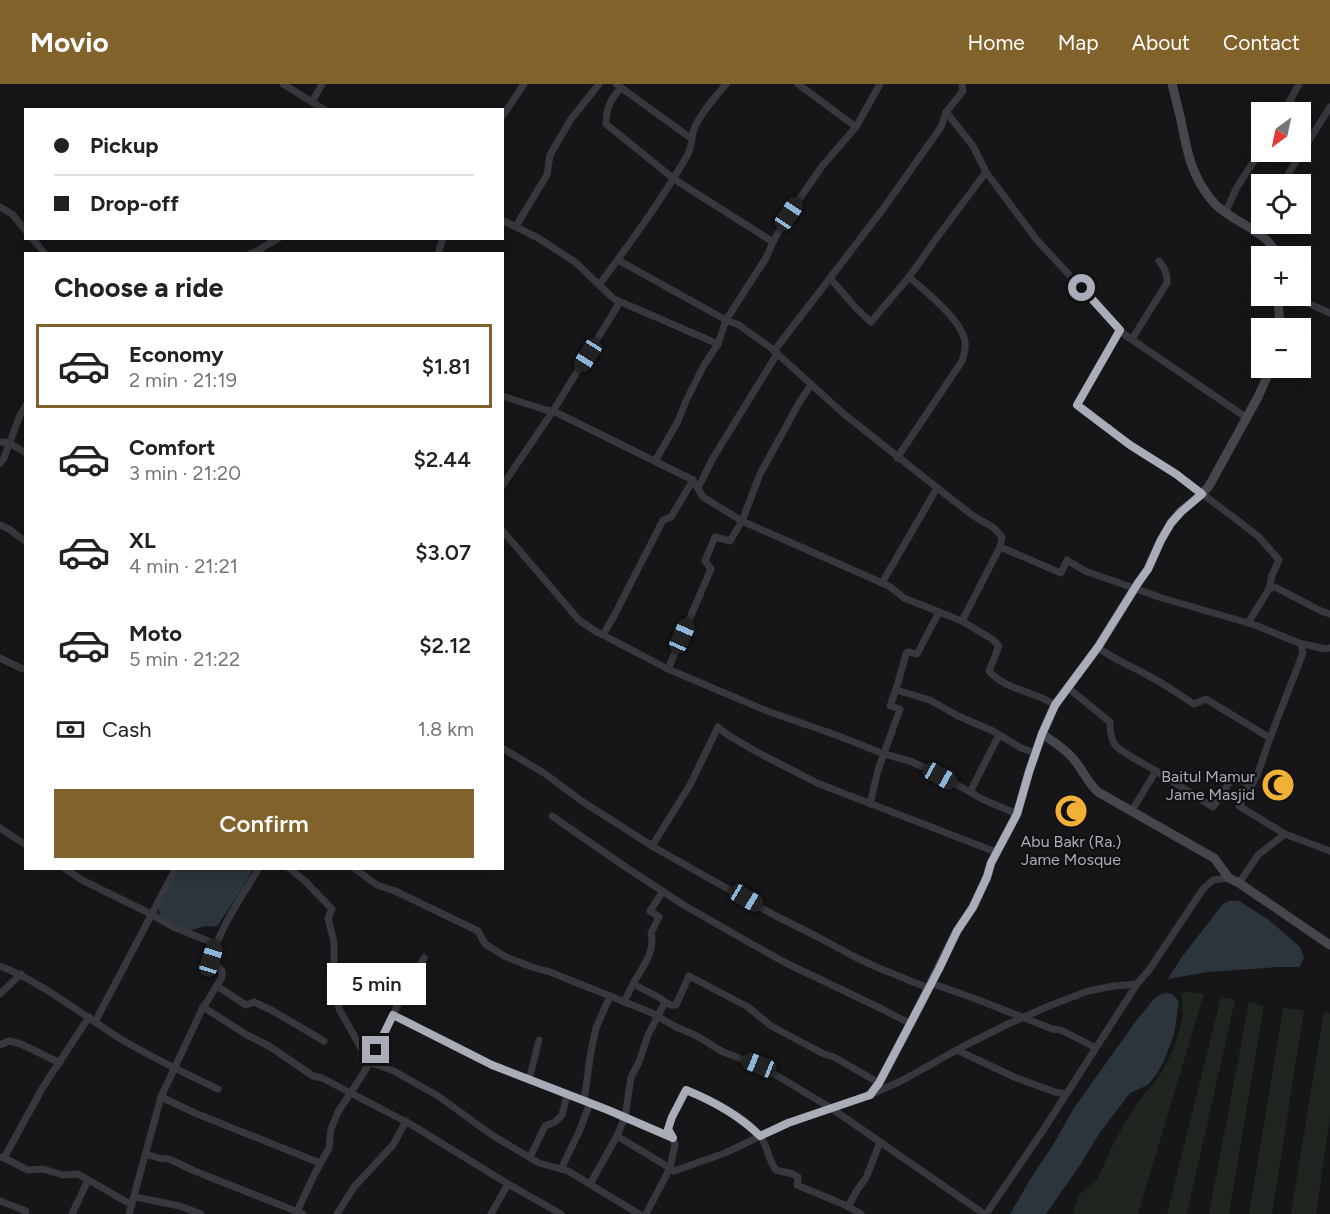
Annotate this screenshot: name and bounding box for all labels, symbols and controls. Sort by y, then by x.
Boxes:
text: Movio [30,25,109,59]
text: Home [968,30,1025,55]
text: Map [1058,30,1099,55]
text: About [1132,30,1190,55]
text: Contact [1223,30,1300,55]
north arrow [1251,102,1311,162]
map controls [1251,102,1311,378]
text: Pickup [90,132,159,159]
button: locate [1251,174,1311,234]
text: Drop-off [90,190,179,217]
car [771,194,807,234]
button: + [1251,246,1311,306]
text: Choose a ride [54,271,223,304]
route start [1068,274,1095,301]
button: − [1251,318,1311,378]
car [571,335,605,375]
icon: car [57,339,111,393]
text: Economy [129,341,224,368]
text: $1.81 [422,353,471,380]
text: 2 min · 21:19 [129,368,237,392]
icon: car [57,432,111,486]
text: Comfort [129,434,215,461]
text: $2.44 [413,446,471,473]
text: 3 min · 21:20 [129,461,241,485]
icon: car [57,525,111,579]
text: XL [129,527,156,554]
text: $3.07 [415,539,471,566]
text: 4 min · 21:21 [129,554,238,578]
car [666,616,698,656]
icon: car [57,618,111,672]
text: Moto [129,620,182,647]
text: $2.12 [419,632,471,659]
text: 5 min · 21:22 [129,647,240,671]
icon: cash [54,713,87,746]
text: Cash [102,716,152,743]
text: 1.8 km [418,717,474,741]
car [920,759,960,793]
place label: Baitul Mamur Jame Masjid [1161,767,1256,804]
mosque icon: Baitul Mamur Jame Masjid [1260,767,1296,803]
button: Confirm [54,789,474,858]
mosque icon: Abu Bakr (Ra.) Jame Mosque [1053,793,1089,829]
place label: Abu Bakr (Ra.) Jame Mosque [1021,832,1121,869]
car [726,881,766,915]
car [197,939,225,979]
callout: 5 min [326,963,425,1005]
text: 5 min [352,972,401,996]
route end [362,1036,389,1063]
car [739,1050,779,1080]

